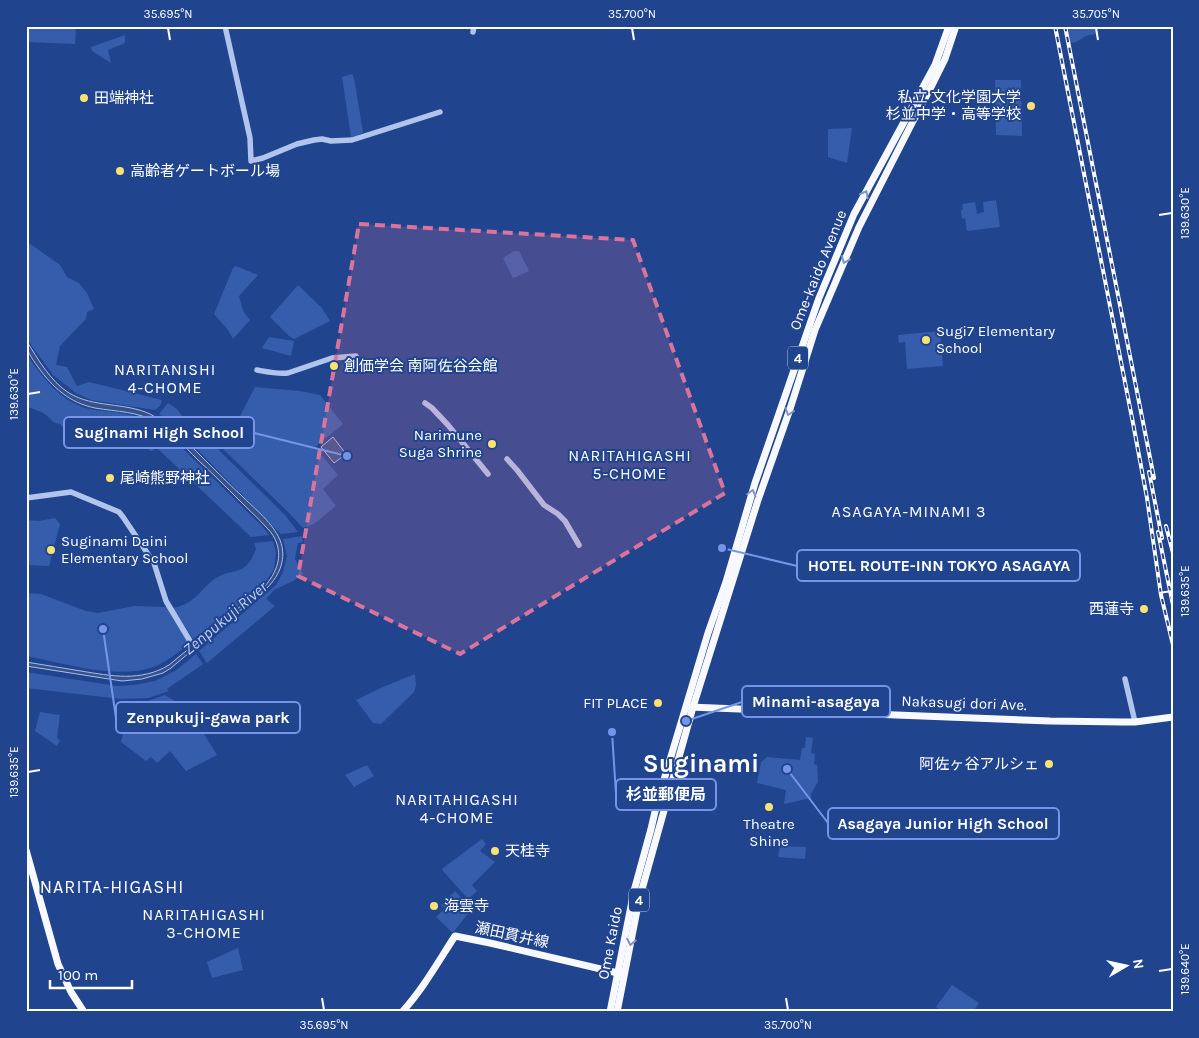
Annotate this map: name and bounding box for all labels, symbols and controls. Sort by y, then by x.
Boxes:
text: 35.695°N [144,7,192,21]
text: 35.700°N [608,7,656,21]
text: 35.705°N [1072,7,1120,21]
place label: 私立 文化学園大学 杉並中学・高等学校 [886,88,1021,123]
place label: 田端神社 [94,89,154,107]
marker: 田端神社 [78,92,90,104]
marker: 私立 文化学園大学 杉並中学・高等学校 [1025,100,1037,112]
place label: 高齢者ゲートボール場 [130,162,280,180]
marker: 高齢者ゲートボール場 [114,165,126,177]
text: 139.630°E [1178,187,1192,239]
one-way arrow [859,190,869,199]
street label: Ome-kaido Avenue [786,207,850,333]
one-way arrow [841,255,852,264]
place label: Sugi7 Elementary School [936,322,1055,357]
marker: Sugi7 Elementary School [920,334,932,346]
road number: 4 [788,346,808,369]
place label: 創価学会 南阿佐谷会館 [344,357,498,375]
district label: NARITANISHI 4-CHOME [114,360,216,397]
marker: 創価学会 南阿佐谷会館 [328,360,340,372]
text: 139.630°E [7,368,21,420]
one-way arrow [785,407,795,416]
callout: Suginami High School [64,417,254,448]
text: Suginami High School [74,423,244,442]
place label: Narimune Suga Shrine [399,426,482,461]
marker: Narimune Suga Shrine [486,438,498,450]
district label: NARITAHIGASHI 5-CHOME [568,446,692,483]
place label: 尾崎熊野神社 [120,469,210,487]
marker: 尾崎熊野神社 [104,472,116,484]
one-way arrow [747,489,757,498]
district label: ASAGAYA-MINAMI 3 [831,502,987,521]
place label: Suginami Daini Elementary School [61,532,188,567]
marker: Suginami Daini Elementary School [45,544,57,556]
callout: HOTEL ROUTE-INN TOKYO ASAGAYA [797,550,1080,581]
text: HOTEL ROUTE-INN TOKYO ASAGAYA [808,556,1070,575]
text: 139.635°E [1178,565,1192,617]
water label: Zenpukuji River [179,577,271,659]
place label: 西蓮寺 [1089,600,1134,618]
marker: 西蓮寺 [1138,603,1150,615]
callout: Minami-asagaya [742,686,890,717]
text: Minami-asagaya [752,692,880,711]
street label: Nakasugi dori Ave. [901,692,1027,714]
place label: FIT PLACE [583,694,648,712]
marker: FIT PLACE [652,697,664,709]
callout: Zenpukuji-gawa park [116,702,300,733]
text: Zenpukuji-gawa park [126,708,290,727]
text: 139.635°E [7,746,21,798]
district label: Suginami [643,749,759,778]
place label: 阿佐ヶ谷アルシェ [919,755,1039,773]
marker: 阿佐ヶ谷アルシェ [1043,758,1055,770]
callout: 杉並郵便局 [616,779,716,810]
text: 杉並郵便局 [626,785,706,804]
district label: NARITAHIGASHI 4-CHOME [395,790,519,827]
marker: Theatre Shine [763,801,775,813]
callout: Asagaya Junior High School [828,808,1059,839]
text: Asagaya Junior High School [837,814,1049,833]
place label: Theatre Shine [743,815,795,850]
place label: 天桂寺 [505,842,550,860]
marker: 天桂寺 [489,845,501,857]
district label: NARITA-HIGASHI [40,876,184,898]
road number: 4 [629,888,649,912]
place label: 海雲寺 [444,897,489,915]
marker: 海雲寺 [428,900,440,912]
district label: NARITAHIGASHI 3-CHOME [142,905,266,942]
street label: Ome Kaido [594,905,626,981]
street label: 瀬田貫井線 [473,918,551,952]
one-way arrow [627,937,637,946]
north arrow [1102,940,1152,990]
text: 139.640°E [1178,943,1192,995]
scale bar [50,958,132,990]
text: N [1129,958,1148,970]
text: 100 m [58,966,98,984]
text: 35.695°N [300,1018,348,1032]
text: 35.700°N [764,1018,812,1032]

